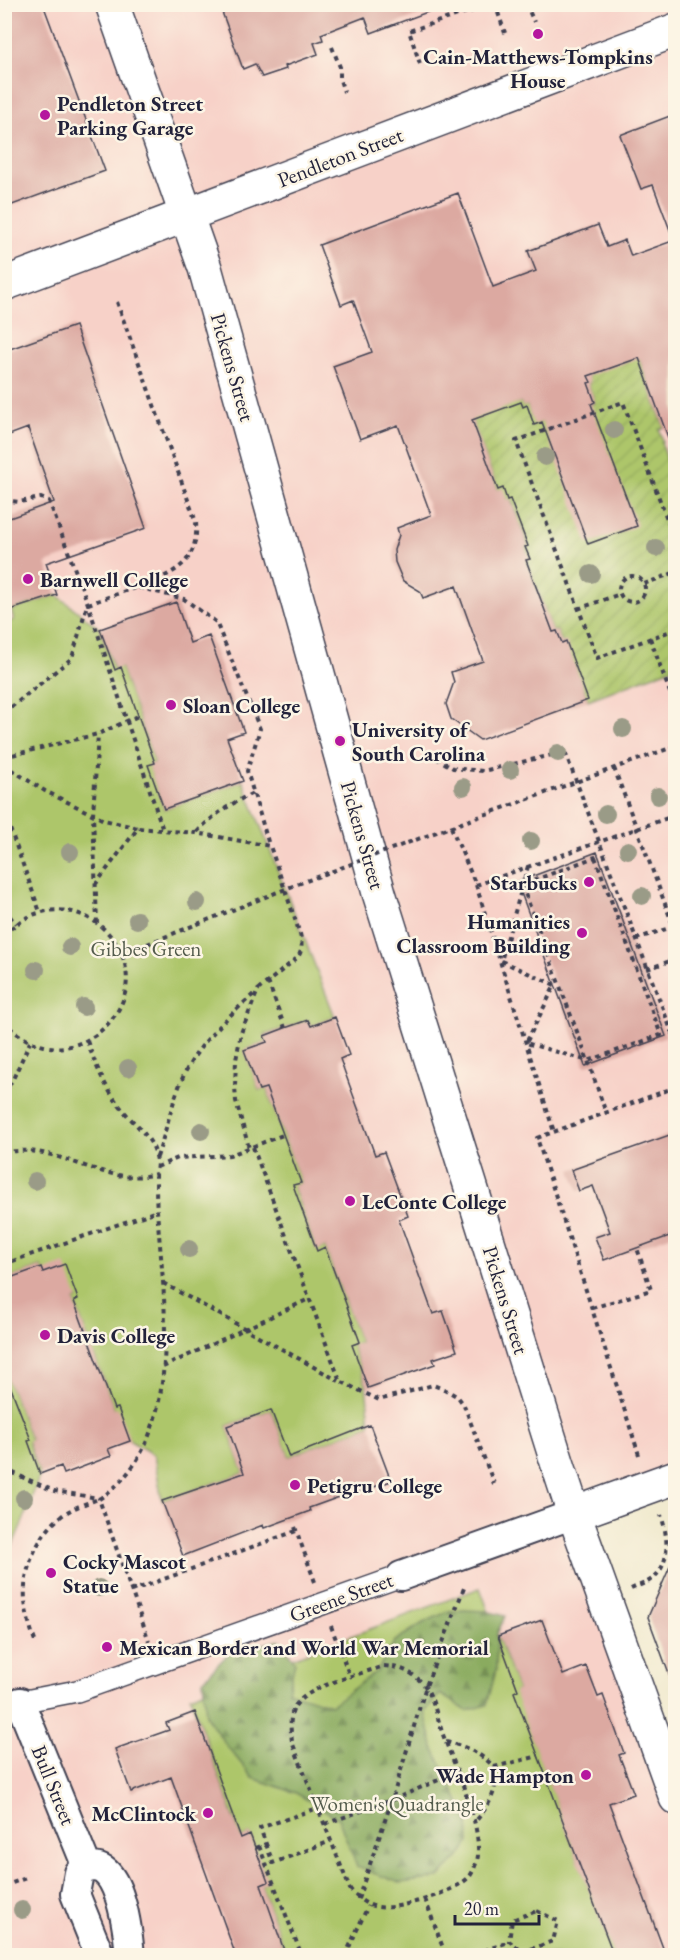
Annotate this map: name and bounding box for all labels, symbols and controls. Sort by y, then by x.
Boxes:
marker: Cain-Matthews-Tompkins House [531,27,545,41]
place label: Cain-Matthews-Tompkins House [423,43,653,94]
place label: Pendleton Street Parking Garage [57,90,203,141]
marker: Pendleton Street Parking Garage [38,108,52,122]
street label: Pendleton Street [274,121,407,193]
street label: Pickens Street [205,310,261,425]
place label: Barnwell College [40,566,188,593]
marker: Barnwell College [21,572,35,586]
place label: Sloan College [183,692,300,719]
marker: Sloan College [164,698,178,712]
place label: University of South Carolina [352,716,486,767]
marker: University of South Carolina [333,734,347,748]
street label: Pickens Street [335,778,391,893]
place label: Starbucks [490,869,577,896]
marker: Starbucks [582,875,596,889]
place label: Humanities Classroom Building [397,908,570,959]
marker: Humanities Classroom Building [575,926,589,940]
park label: Gibbes Green [91,935,201,962]
place label: LeConte College [362,1188,507,1215]
marker: LeConte College [343,1194,357,1208]
street label: Pickens Street [477,1243,535,1358]
place label: Davis College [57,1322,175,1349]
marker: Davis College [38,1328,52,1342]
place label: Petigru College [307,1472,443,1499]
marker: Petigru College [288,1478,302,1492]
place label: Cocky Mascot Statue [63,1548,186,1599]
marker: Cocky Mascot Statue [44,1566,58,1580]
street label: Greene Street [286,1566,397,1628]
place label: Mexican Border and World War Memorial [119,1634,489,1661]
marker: Mexican Border and World War Memorial [100,1640,114,1654]
street label: Bull Street [26,1741,82,1829]
place label: Wade Hampton [436,1762,574,1789]
marker: Wade Hampton [579,1768,593,1782]
park label: Women's Quadrangle [310,1790,484,1818]
place label: McClintock [92,1800,197,1827]
marker: McClintock [201,1806,215,1820]
scale bar [455,1888,539,1926]
text: 20 m [464,1897,499,1920]

